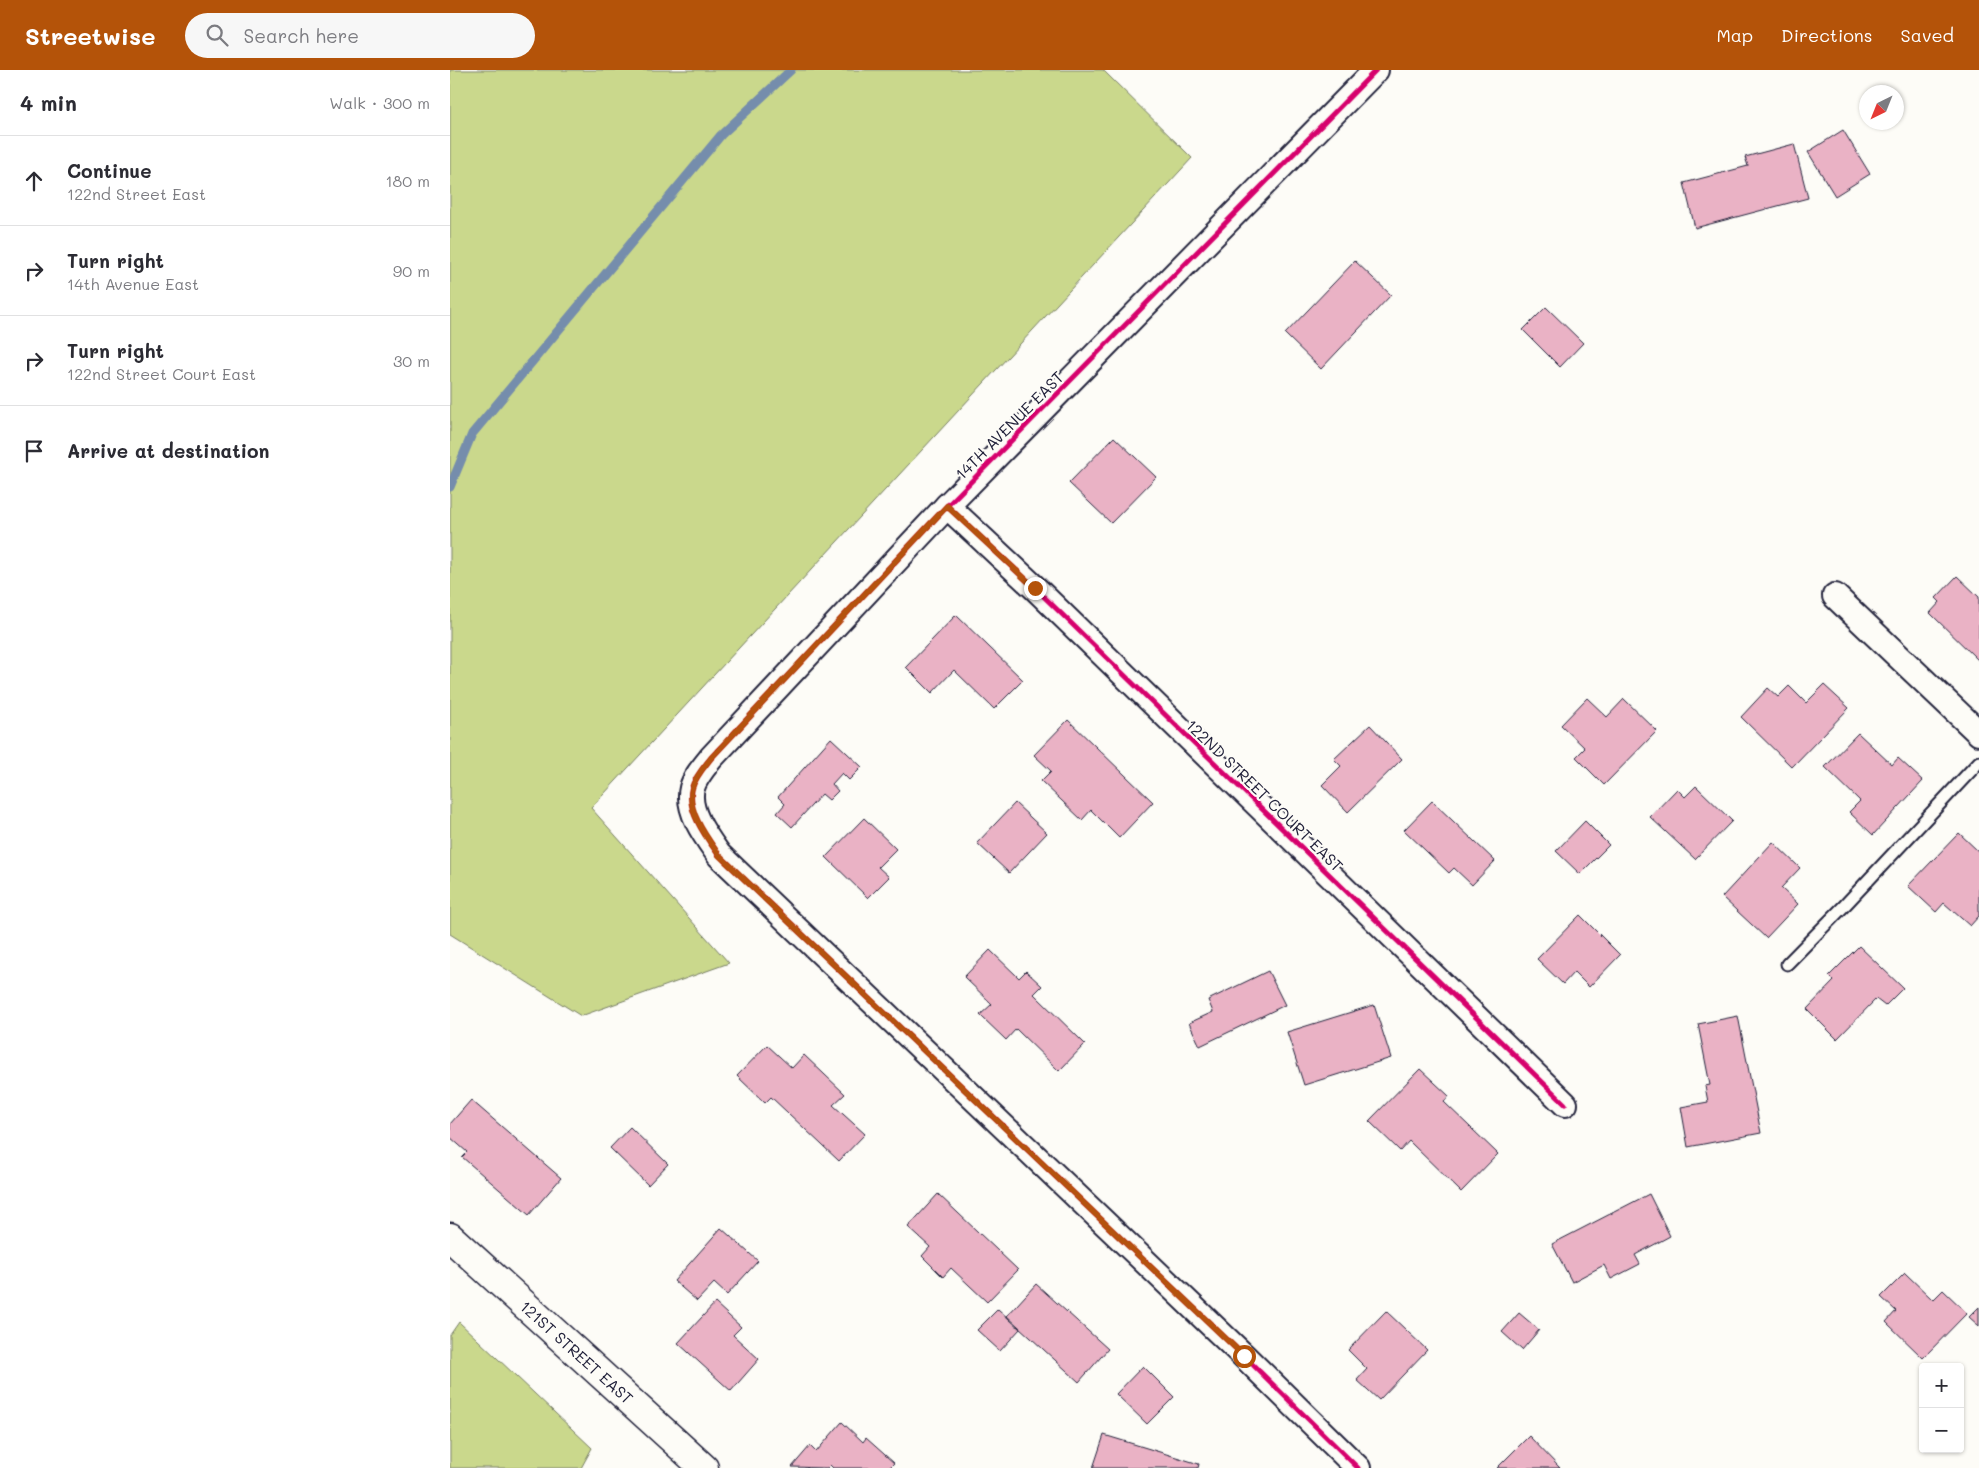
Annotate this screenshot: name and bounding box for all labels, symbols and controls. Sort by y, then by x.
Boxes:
search box [185,13,535,58]
text: Streetwise [25,20,155,51]
icon: search [203,21,231,49]
text: Search here [243,23,359,48]
text: Map [1716,23,1753,47]
text: Directions [1781,23,1873,47]
text: Saved [1901,23,1954,47]
north arrow [1859,85,1904,130]
text: 4 min [20,89,77,116]
text: Walk · 300 m [329,92,430,113]
text: Continue [67,158,152,183]
icon: ahead [20,167,48,195]
text: 180 m [385,170,430,191]
text: 122nd Street East [67,183,206,204]
text: Turn right [67,248,164,273]
icon: right [20,257,48,285]
text: 90 m [393,260,430,281]
text: 14th Avenue East [67,273,199,294]
text: Turn right [67,338,164,363]
icon: right [20,347,48,375]
text: 30 m [393,350,430,371]
text: 122nd Street Court East [67,363,256,384]
street label: 14TH AVENUE EAST [950,366,1068,484]
icon: arrive [20,437,48,465]
text: Arrive at destination [67,438,270,463]
route end [1024,577,1047,600]
street label: 122ND STREET COURT EAST [1182,714,1348,876]
street label: 121ST STREET EAST [516,1296,638,1408]
route start [1233,1345,1256,1368]
map controls [1919,1363,1964,1453]
button: + [1919,1363,1964,1408]
button: − [1919,1408,1964,1453]

